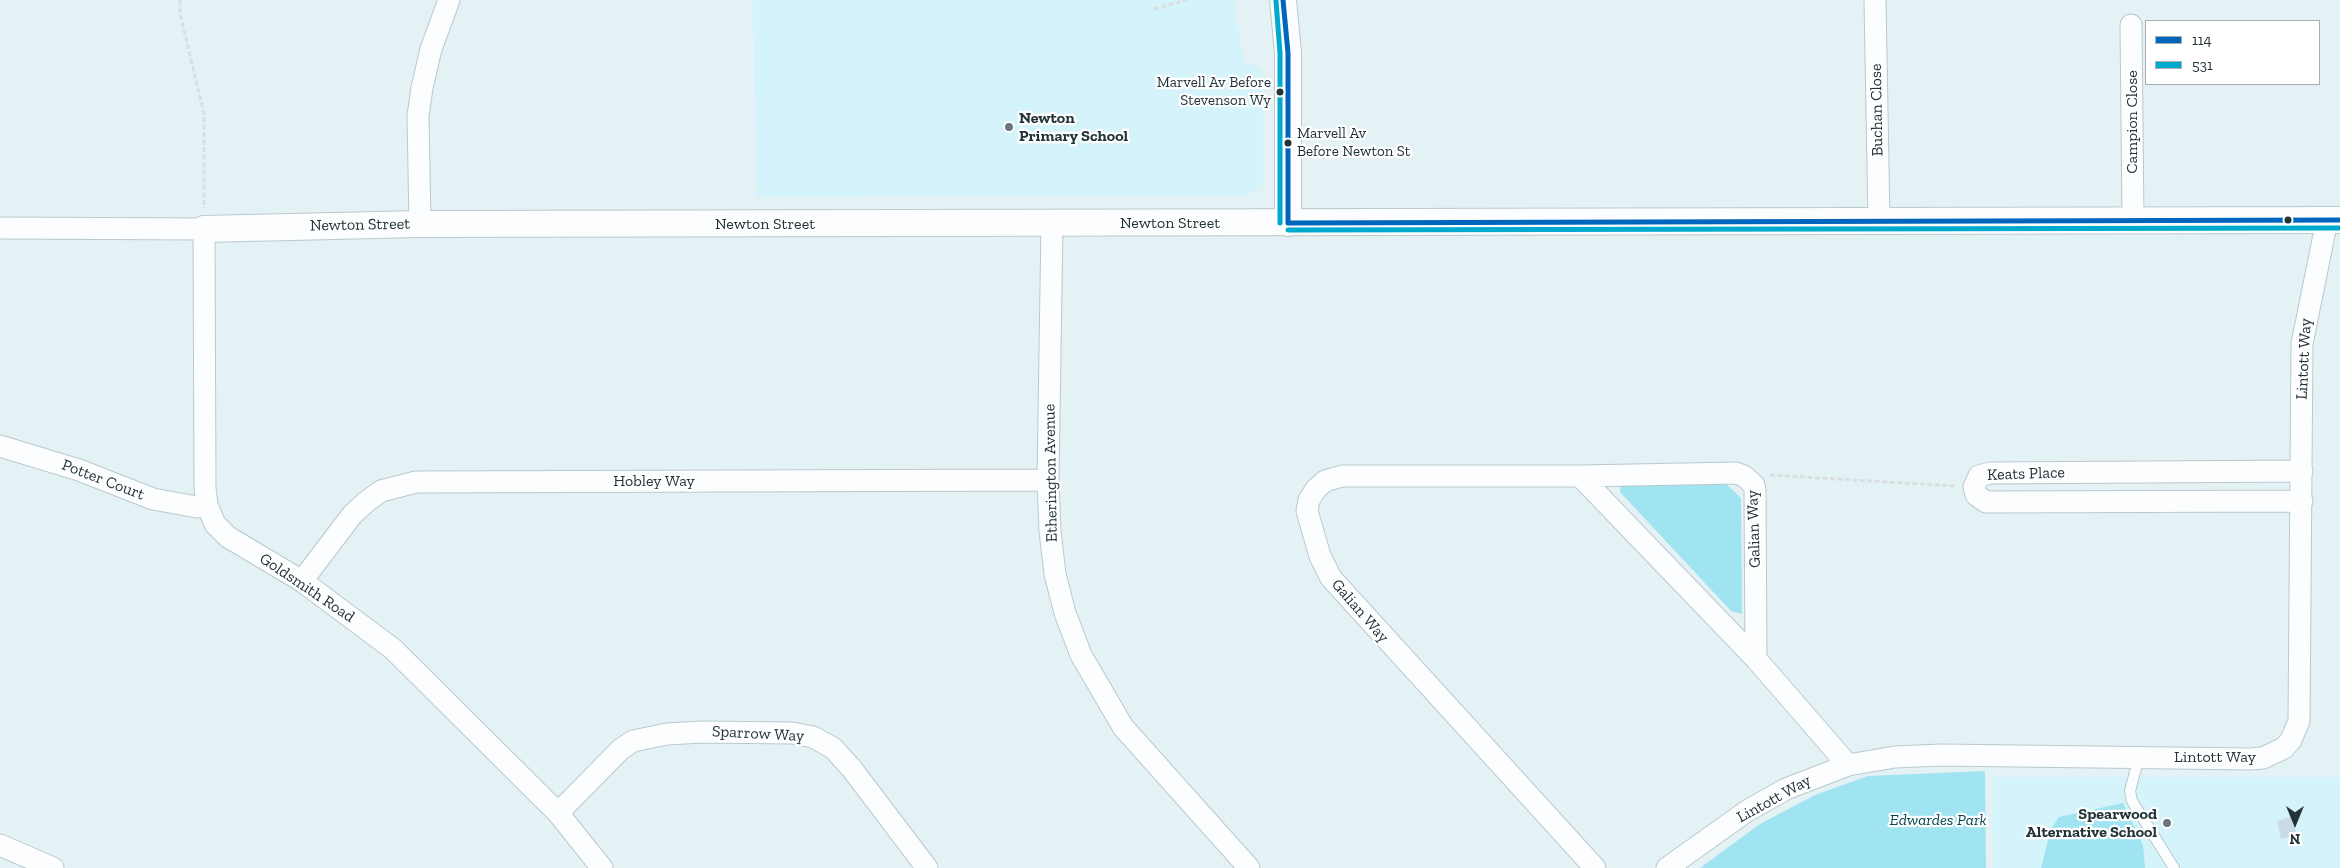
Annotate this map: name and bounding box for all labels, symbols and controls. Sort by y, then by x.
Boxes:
legend [2145,20,2320,85]
text: 114 [2192,31,2212,49]
text: 531 [2192,56,2213,74]
street label: Buchan Close [1867,63,1887,157]
street label: Campion Close [2122,70,2142,174]
place label: Marvell Av Before Stevenson Wy [1157,74,1271,109]
marker: Marvell Av Before Stevenson Wy [1275,87,1285,97]
place label: Newton Primary School [1019,108,1128,146]
marker: Newton Primary School [1003,121,1015,133]
place label: Marvell Av Before Newton St [1297,125,1410,160]
marker: Marvell Av Before Newton St [1283,138,1293,148]
street label: Newton Street [1120,213,1220,233]
street label: Newton Street [715,214,815,234]
street label: Newton Street [310,215,410,235]
unlabelled marker [2283,215,2293,225]
street label: Lintott Way [2292,318,2316,400]
street label: Etherington Avenue [1040,404,1062,542]
street label: Potter Court [59,455,147,505]
street label: Keats Place [1987,463,2065,485]
street label: Hobley Way [613,471,695,491]
street label: Galian Way [1743,490,1765,568]
street label: Goldsmith Road [256,549,358,627]
street label: Galian Way [1327,575,1393,647]
street label: Sparrow Way [711,722,805,746]
street label: Lintott Way [2174,747,2256,767]
street label: Lintott Way [1734,771,1814,827]
north arrow [2270,798,2320,848]
place label: Spearwood Alternative School [2026,804,2157,842]
park label: Edwardes Park [1889,810,1987,830]
marker: Spearwood Alternative School [2161,817,2173,829]
text: N [2290,830,2300,847]

